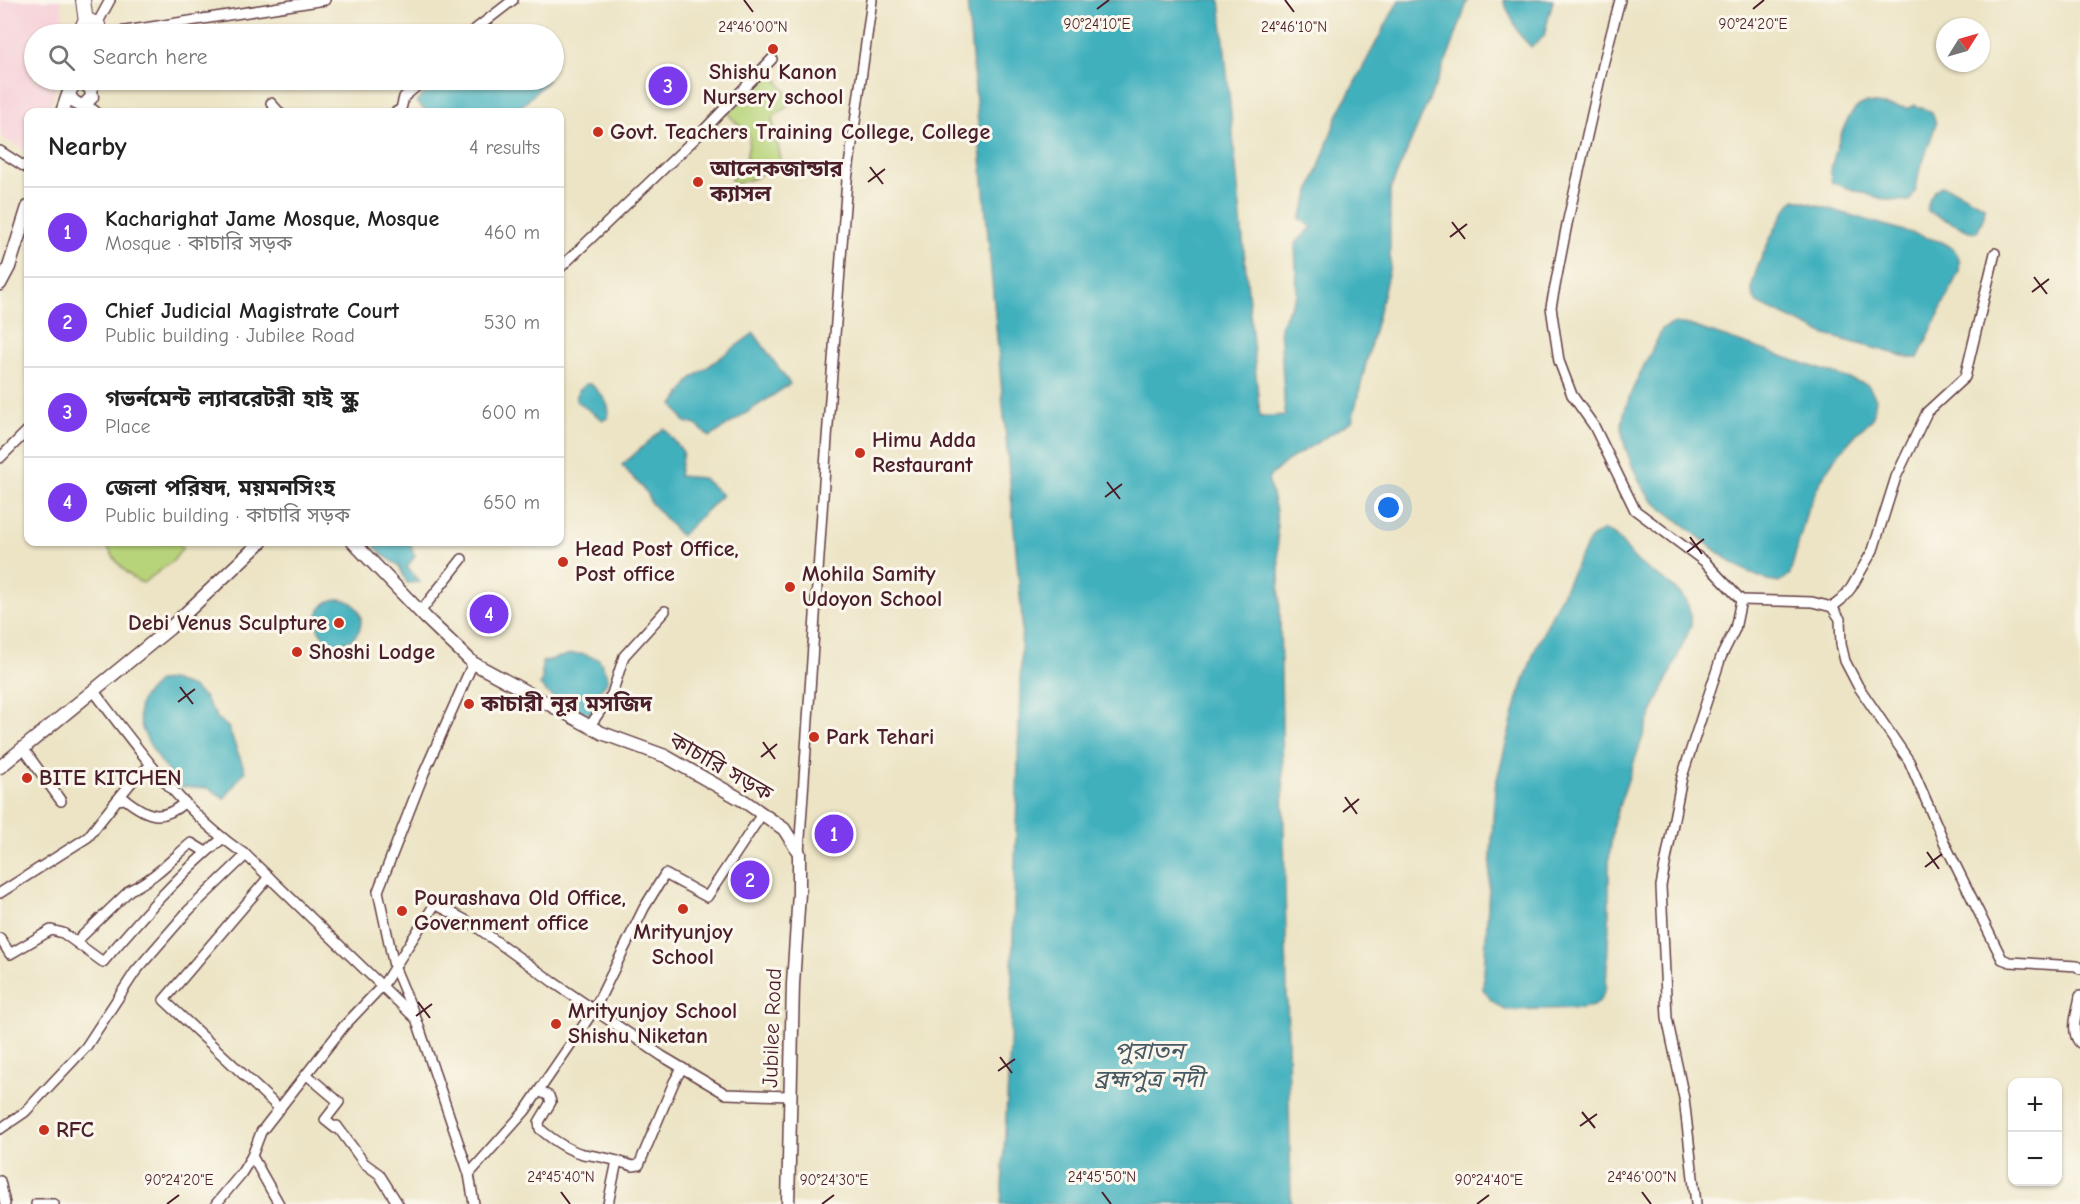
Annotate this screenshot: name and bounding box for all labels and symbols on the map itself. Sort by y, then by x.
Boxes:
text: 90°24'10"E [1063,15,1131,33]
text: 90°24'20"E [1719,15,1787,33]
text: 24°46'00"N [718,18,788,36]
text: 24°46'10"N [1261,18,1327,36]
north arrow [1936,18,1990,72]
marker: Shishu Kanon Nursery school [766,42,780,56]
place label: Shishu Kanon Nursery school [703,59,843,110]
pin: 3 [648,64,688,109]
place label: Govt. Teachers Training College, College [610,119,991,145]
marker: Govt. Teachers Training College, College [591,125,605,139]
place label: আলেকজান্ডার ক্যাসল [709,156,844,207]
marker: আলেকজান্ডার ক্যাসল [691,175,705,189]
place label: Himu Adda Restaurant [872,427,976,478]
marker: Himu Adda Restaurant [853,446,867,460]
your location [1374,493,1403,522]
place label: Head Post Office, Post office [575,536,739,587]
marker: Head Post Office, Post office [556,555,570,569]
place label: Mohila Samity Udoyon School [802,561,942,612]
marker: Mohila Samity Udoyon School [783,580,797,594]
pin: 4 [470,592,508,636]
place label: Debi Venus Sculpture [128,610,327,636]
marker: Debi Venus Sculpture [332,616,346,630]
place label: Shoshi Lodge [309,639,435,665]
marker: Shoshi Lodge [290,645,304,659]
place label: কাচারী নূর মসজিদ [480,691,653,717]
marker: কাচারী নূর মসজিদ [462,697,476,711]
place label: Park Tehari [826,724,934,750]
street label: কাচারি সড়ক [664,727,777,807]
marker: Park Tehari [807,730,821,744]
place label: BITE KITCHEN [39,765,182,791]
marker: BITE KITCHEN [20,771,34,785]
pin: 1 [814,812,854,856]
pin: 2 [730,858,770,902]
place label: Pourashava Old Office, Government office [414,885,626,936]
marker: Mrityunjoy School [676,902,690,916]
marker: Pourashava Old Office, Government office [395,904,409,918]
place label: Mrityunjoy School [633,919,734,970]
street label: Jubilee Road [757,968,787,1088]
place label: Mrityunjoy School Shishu Niketan [568,998,737,1049]
marker: Mrityunjoy School Shishu Niketan [549,1017,563,1031]
water label: পুরাতন ব্রহ্মপুত্র নদী [1094,1037,1209,1093]
place label: RFC [56,1117,94,1143]
marker: RFC [37,1123,51,1137]
text: 24°45'40"N [527,1168,595,1186]
text: 24°45'50"N [1068,1168,1136,1186]
text: 24°46'00"N [1607,1168,1677,1186]
text: 90°24'20"E [145,1171,213,1189]
text: 90°24'30"E [800,1171,868,1189]
text: 90°24'40"E [1455,1171,1523,1189]

